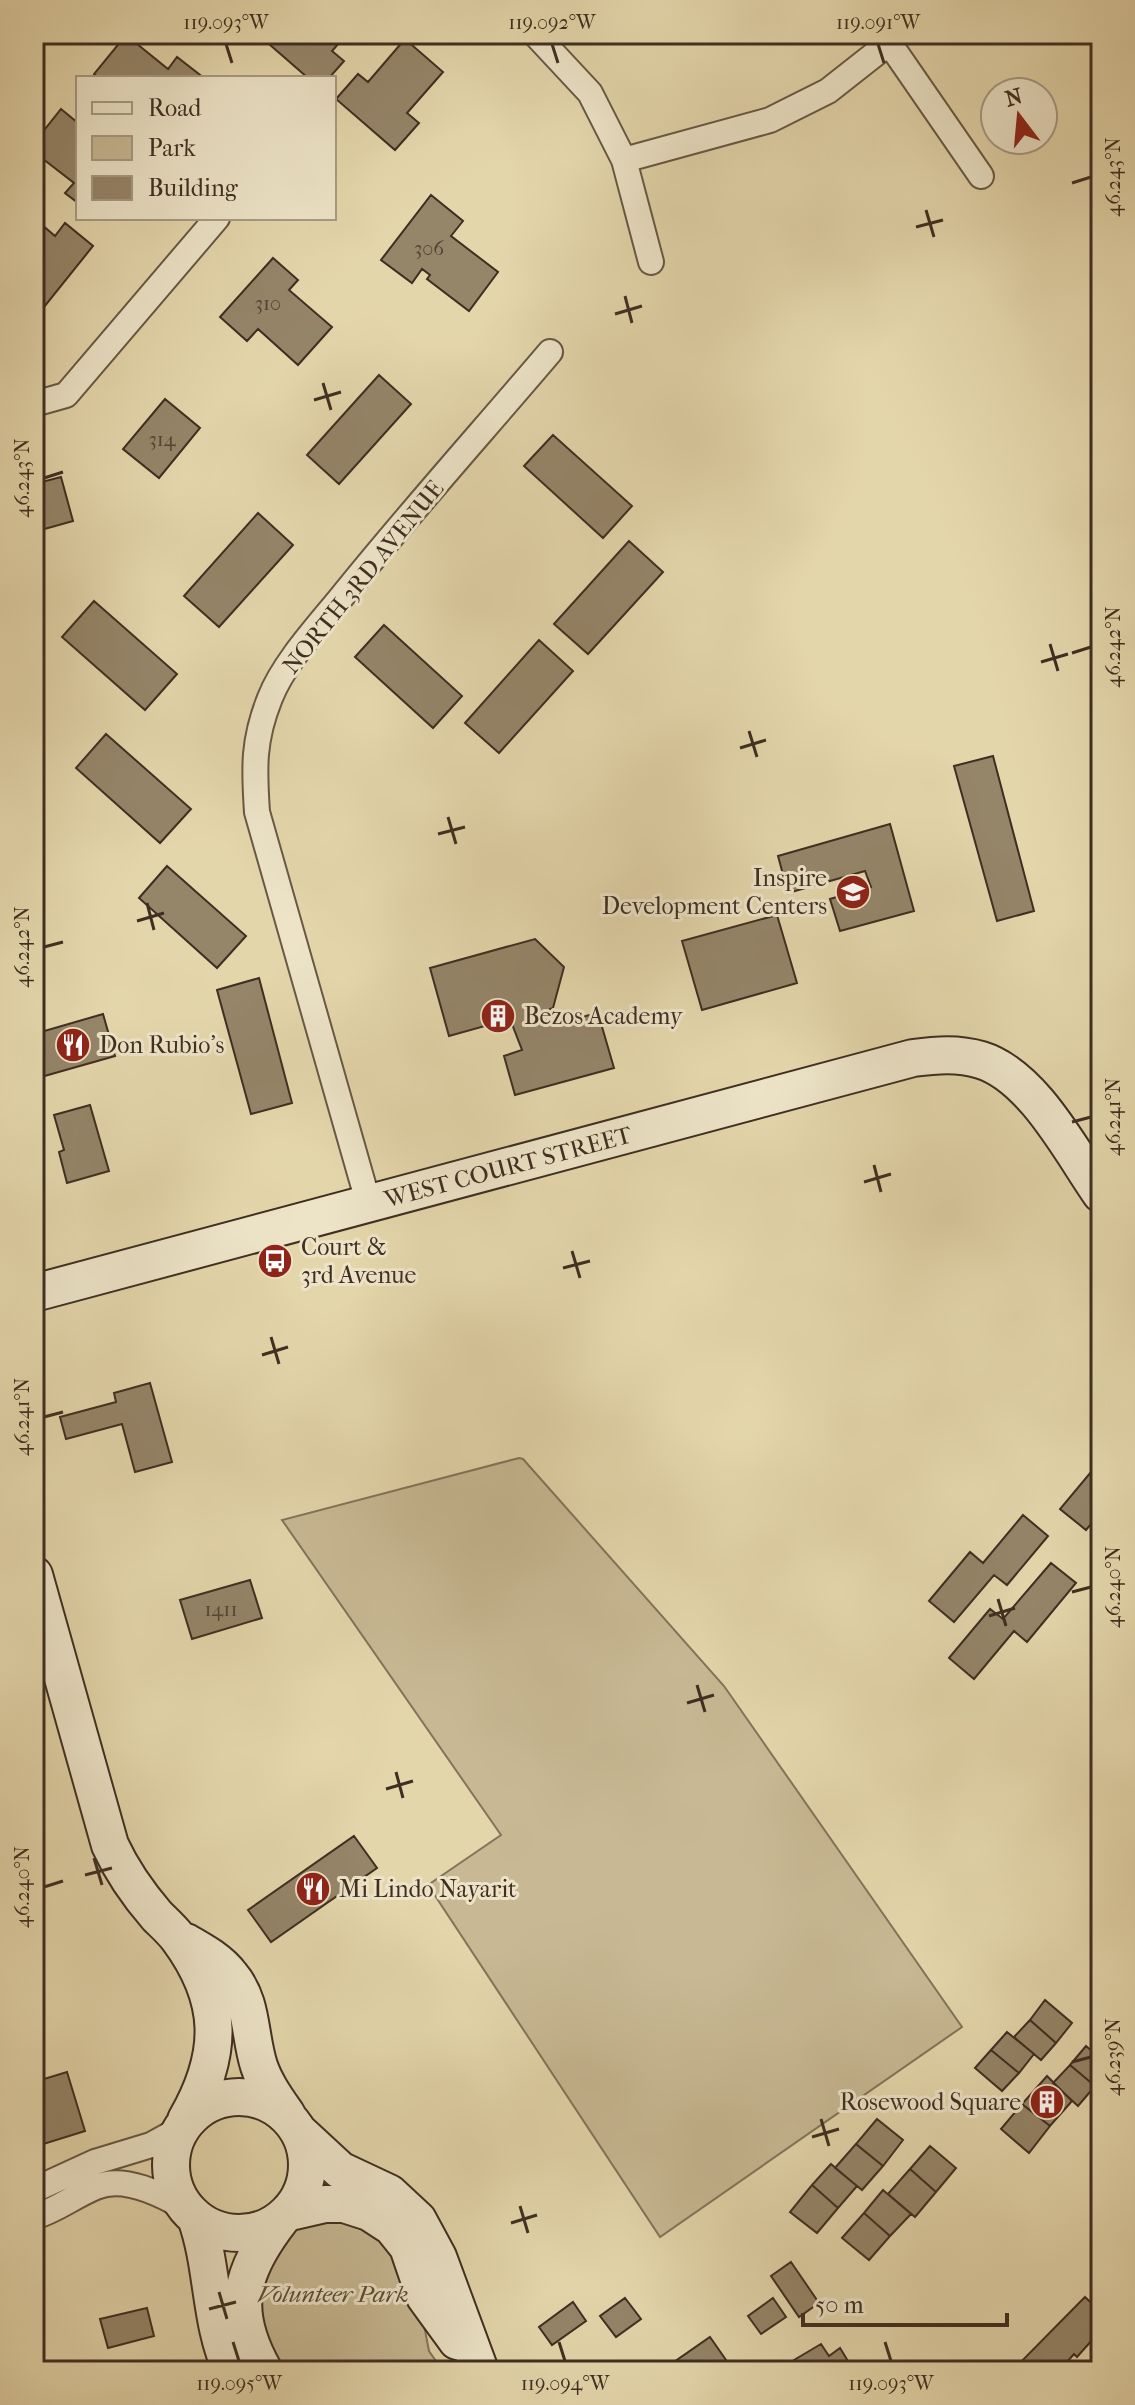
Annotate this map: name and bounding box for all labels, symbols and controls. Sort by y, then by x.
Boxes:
text: 119.093°W [183,11,270,34]
text: 119.092°W [508,11,597,34]
text: 119.091°W [836,11,921,34]
legend [76,76,336,220]
north arrow [979,76,1059,156]
text: N [1002,83,1026,113]
text: Road [148,94,202,122]
text: Park [148,134,196,162]
text: 46.243°N [1102,137,1125,217]
text: Building [148,174,239,202]
house number: 306 [414,237,444,260]
house number: 310 [255,292,281,315]
house number: 314 [148,428,177,451]
text: 46.243°N [11,438,34,518]
street label: NORTH 3RD AVENUE [277,475,449,679]
text: 46.242°N [1102,606,1125,688]
place label: Inspire Development Centers [602,864,827,920]
school or university icon: Inspire Development Centers [834,873,872,911]
text: 46.242°N [11,906,34,988]
building icon: Bezos Academy [479,997,517,1035]
place label: Bezos Academy [524,1002,684,1030]
restaurant icon: Don Rubio's [54,1026,92,1064]
place label: Don Rubio's [99,1031,224,1059]
text: 46.241°N [1102,1078,1125,1156]
street label: WEST COURT STREET [380,1120,636,1214]
place label: Court & 3rd Avenue [301,1233,417,1289]
bus stop icon: Court & 3rd Avenue [256,1242,294,1280]
text: 46.241°N [11,1378,34,1456]
text: 46.240°N [1102,1546,1125,1628]
house number: 1411 [204,1598,238,1621]
text: 46.240°N [11,1846,34,1928]
restaurant icon: Mi Lindo Nayarit [294,1870,332,1908]
place label: Mi Lindo Nayarit [339,1875,517,1903]
text: 46.239°N [1102,2018,1125,2096]
building icon: Rosewood Square [1028,2083,1066,2121]
place label: Rosewood Square [840,2088,1021,2116]
scale bar [803,2277,1007,2327]
park label: Volunteer Park [257,2280,409,2308]
text: 50 m [815,2291,864,2319]
text: 119.095°W [196,2372,283,2395]
text: 119.094°W [521,2372,611,2395]
text: 119.093°W [848,2372,935,2395]

